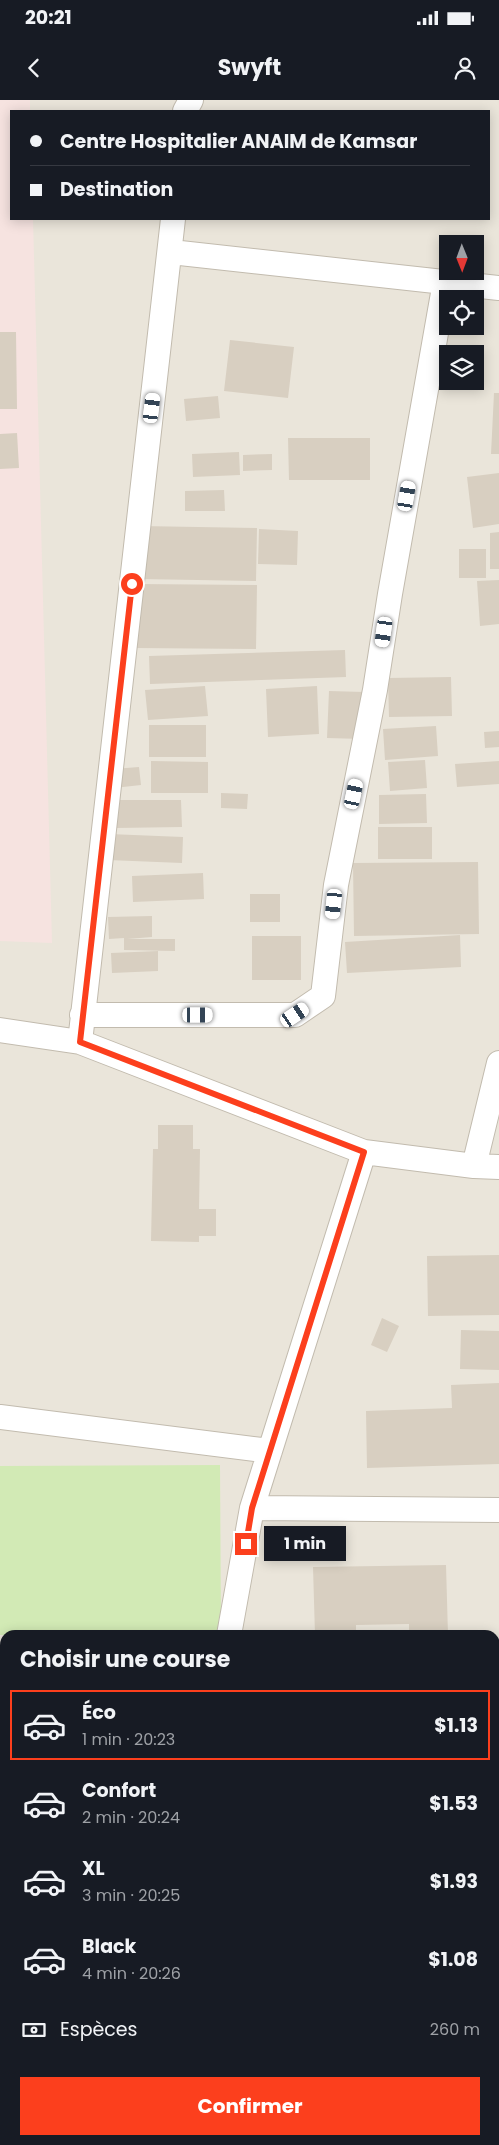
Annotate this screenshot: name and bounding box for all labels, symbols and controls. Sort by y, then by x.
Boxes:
text: 20:21 [25,4,72,31]
text: Swyft [218,52,281,83]
icon: back [20,54,48,82]
icon: person [451,54,479,82]
text: Centre Hospitalier ANAIM de Kamsar [60,128,417,155]
text: Destination [60,176,173,203]
north arrow [439,235,484,280]
map controls [439,235,484,390]
button: locate [439,290,484,335]
button: layers [439,345,484,390]
car [142,392,161,424]
car [397,480,416,512]
route start [121,573,143,595]
car [374,616,393,648]
car [343,778,364,810]
car [324,888,343,920]
car [278,1000,311,1030]
car [183,1008,213,1023]
callout: 1 min [264,1526,346,1562]
text: 1 min [284,1532,326,1555]
route end [235,1533,257,1555]
text: Choisir une course [20,1644,230,1675]
text: Éco [82,1699,116,1726]
icon: car [22,1703,67,1748]
text: $1.13 [434,1712,478,1739]
text: 1 min · 20:23 [82,1728,175,1751]
text: Confort [82,1777,156,1804]
icon: car [22,1781,67,1826]
text: $1.53 [429,1790,478,1817]
text: 2 min · 20:24 [82,1806,180,1829]
text: XL [82,1855,105,1882]
icon: car [22,1859,67,1904]
text: $1.93 [430,1868,478,1895]
text: 3 min · 20:25 [82,1884,180,1907]
text: Black [82,1933,136,1960]
icon: car [22,1937,67,1982]
text: $1.08 [428,1946,478,1973]
text: 4 min · 20:26 [82,1962,181,1985]
icon: cash [20,2016,48,2044]
text: Espèces [60,2016,138,2043]
text: 260 m [430,2018,480,2041]
button: Confirmer [20,2077,480,2135]

